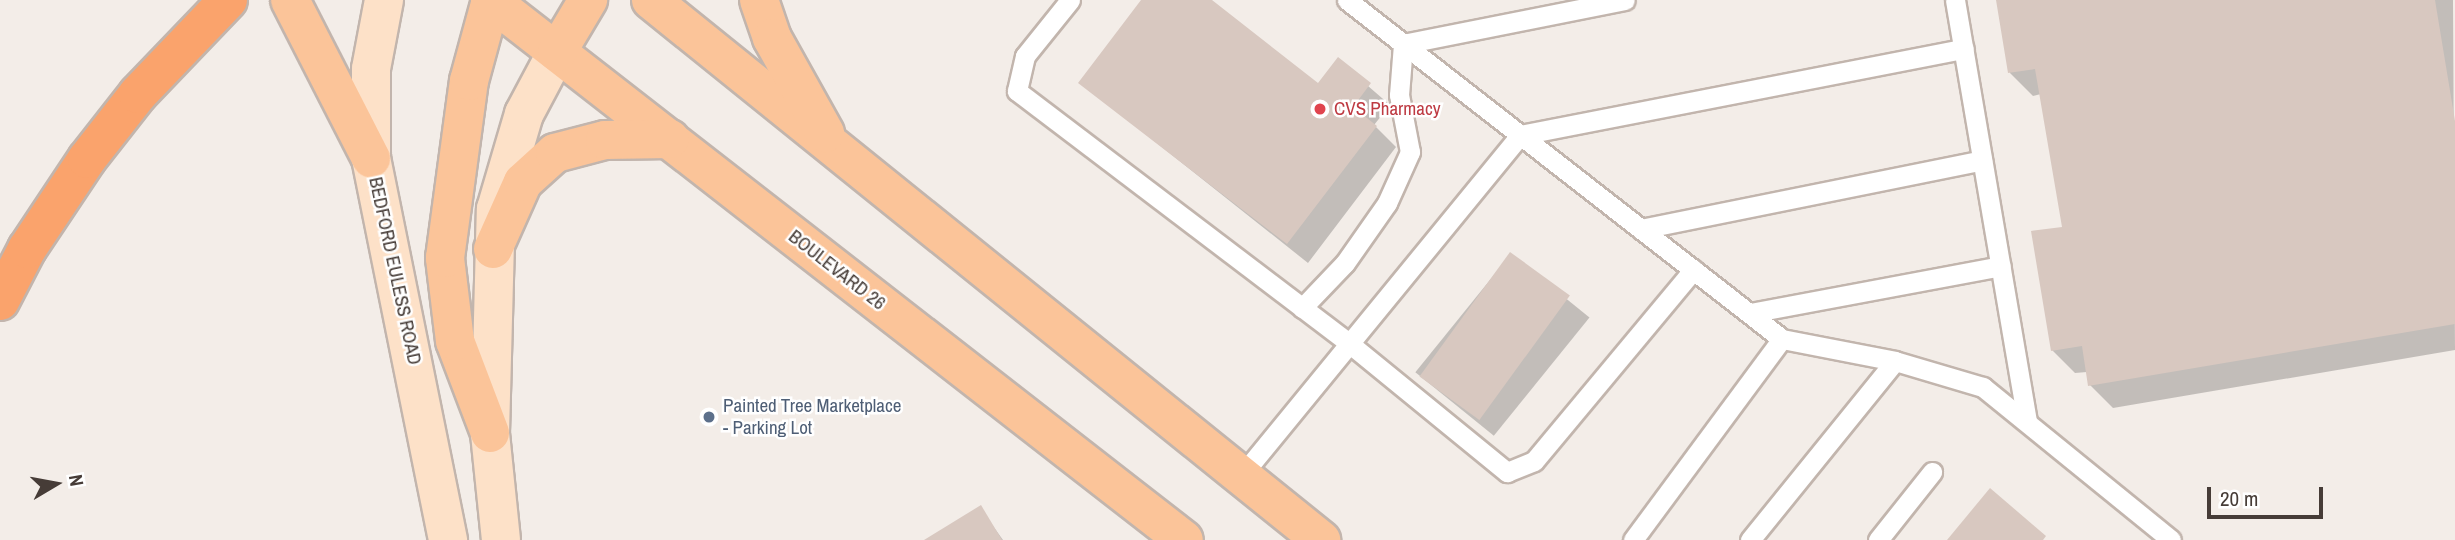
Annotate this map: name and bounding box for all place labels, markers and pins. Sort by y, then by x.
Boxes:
place label: CVS Pharmacy [1334,98,1440,120]
marker: CVS Pharmacy [1312,101,1328,117]
place label: Painted Tree Marketplace - Parking Lot [723,395,902,439]
marker: Painted Tree Marketplace - Parking Lot [701,409,717,425]

